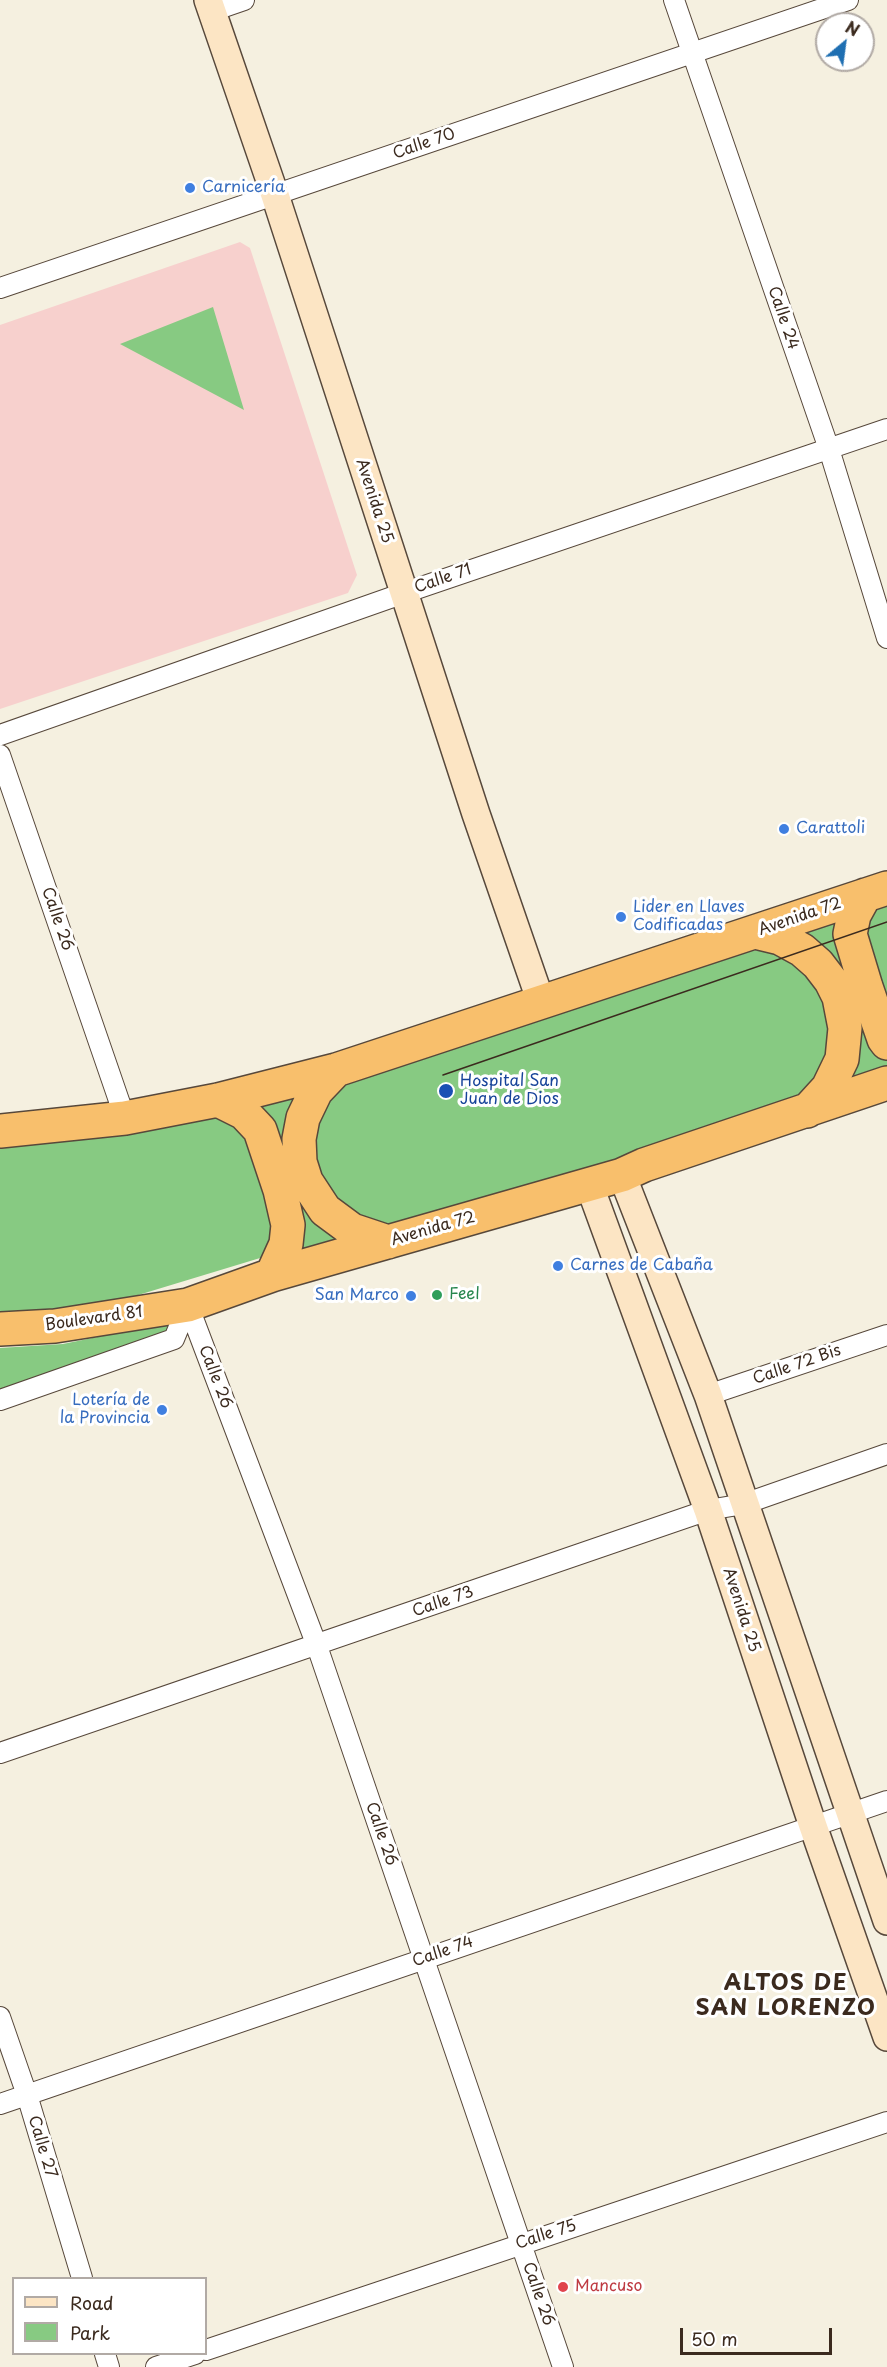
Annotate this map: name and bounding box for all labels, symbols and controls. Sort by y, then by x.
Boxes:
north arrow [815,12,875,72]
text: N [841,14,864,42]
street label: Calle 70 [390,124,458,164]
place label: Carnicería [202,178,285,198]
marker: Carnicería [183,181,197,195]
street label: Calle 24 [763,284,803,352]
street label: Avenida 25 [351,456,397,546]
street label: Calle 71 [412,560,474,598]
place label: Carattoli [796,819,865,839]
marker: Carattoli [777,822,791,836]
street label: Calle 26 [37,885,77,953]
street label: Avenida 72 [756,894,844,940]
place label: Lider en Llaves Codificadas [633,898,745,936]
marker: Lider en Llaves Codificadas [614,910,628,924]
place label: Hospital San Juan de Dios [460,1072,559,1110]
marker: Hospital San Juan de Dios [437,1082,455,1100]
street label: Avenida 72 [389,1208,477,1250]
place label: Carnes de Cabaña [570,1256,713,1276]
marker: Carnes de Cabaña [551,1259,565,1273]
place label: Feel [449,1285,480,1305]
place label: San Marco [315,1286,399,1306]
marker: Feel [430,1288,444,1302]
marker: San Marco [404,1289,418,1303]
street label: Boulevard 81 [44,1303,144,1335]
street label: Calle 72 Bis [750,1341,844,1389]
street label: Calle 26 [194,1343,236,1411]
place label: Lotería de la Provincia [60,1391,150,1429]
marker: Lotería de la Provincia [155,1403,169,1417]
street label: Avenida 25 [718,1565,764,1655]
street label: Calle 73 [410,1583,476,1621]
street label: Calle 26 [361,1800,401,1868]
street label: Calle 74 [410,1933,476,1971]
district label: ALTOS DE SAN LORENZO [697,1971,875,2023]
street label: Calle 27 [23,2114,61,2180]
street label: Calle 75 [513,2216,579,2254]
street label: Calle 26 [518,2260,558,2328]
legend [12,2277,207,2355]
place label: Mancuso [575,2277,642,2297]
marker: Mancuso [556,2280,570,2294]
text: Road [70,2289,114,2316]
scale bar [683,2316,834,2354]
text: Park [70,2319,110,2346]
text: 50 m [691,2325,738,2352]

